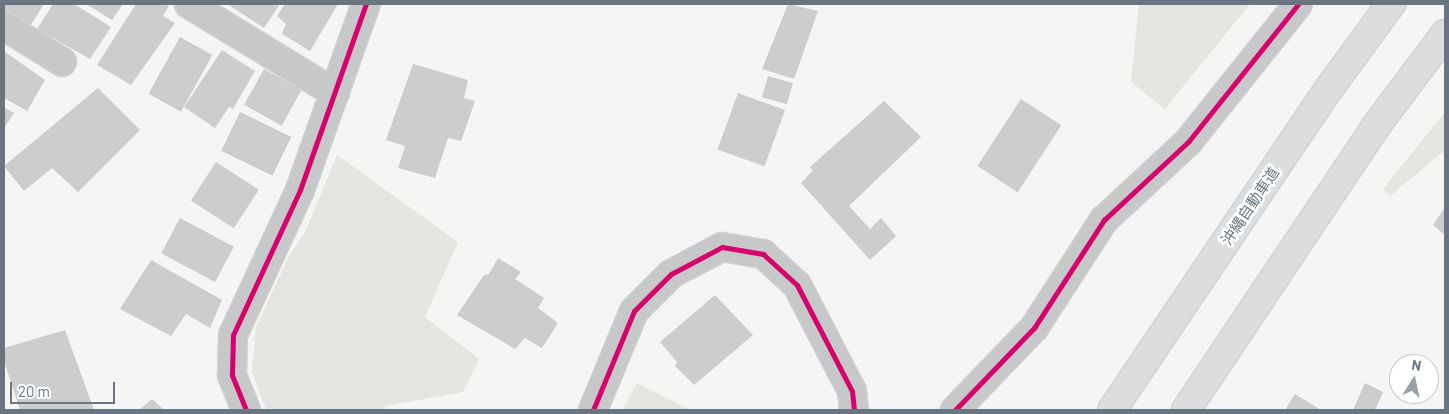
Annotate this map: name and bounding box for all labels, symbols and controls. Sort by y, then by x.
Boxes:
street label: 沖縄自動車道 [1217,164,1283,248]
north arrow [1389,354,1439,404]
text: N [1410,356,1423,374]
scale bar [12,372,118,404]
text: 20 m [18,382,50,400]

